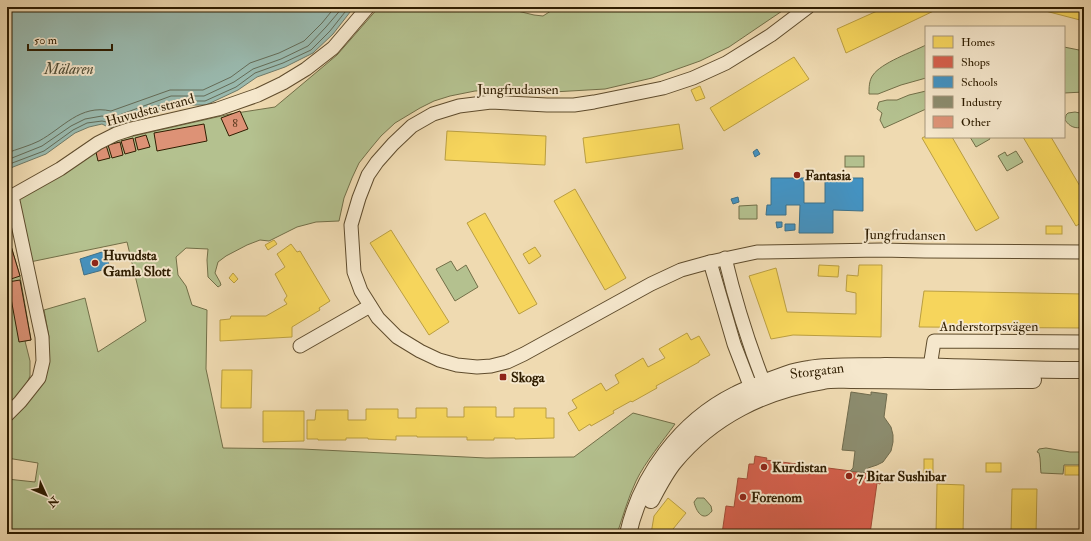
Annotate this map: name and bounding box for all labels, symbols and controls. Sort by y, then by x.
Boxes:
scale bar [28,26,112,52]
legend [925,26,1065,138]
text: 50 m [34,33,58,48]
text: Homes [961,35,995,50]
text: Shops [961,55,990,70]
water label: Mälaren [43,60,94,79]
text: Schools [961,75,998,90]
street label: Jungfrudansen [476,81,559,98]
street label: Huvudsta strand [104,90,196,130]
text: Industry [961,95,1003,110]
text: Other [961,115,991,130]
house number: 8 [232,116,238,131]
place label: Fantasia [805,167,852,184]
marker: Fantasia [792,170,802,180]
street label: Jungfrudansen [863,226,946,244]
place label: Huvudsta Gamla Slott [103,247,171,280]
marker: Huvudsta Gamla Slott [90,258,100,268]
street label: Anderstorpsvägen [939,318,1038,336]
street label: Storgatan [789,359,845,383]
place label: Skoga [511,369,546,387]
marker: Skoga [498,372,508,382]
place label: Kurdistan [772,459,828,476]
marker: Kurdistan [759,462,769,472]
place label: 7 Bitar Sushibar [857,468,947,485]
marker: 7 Bitar Sushibar [844,471,854,481]
north arrow [26,475,66,515]
place label: Forenom [751,489,802,506]
marker: Forenom [738,492,748,502]
text: N [44,493,62,510]

